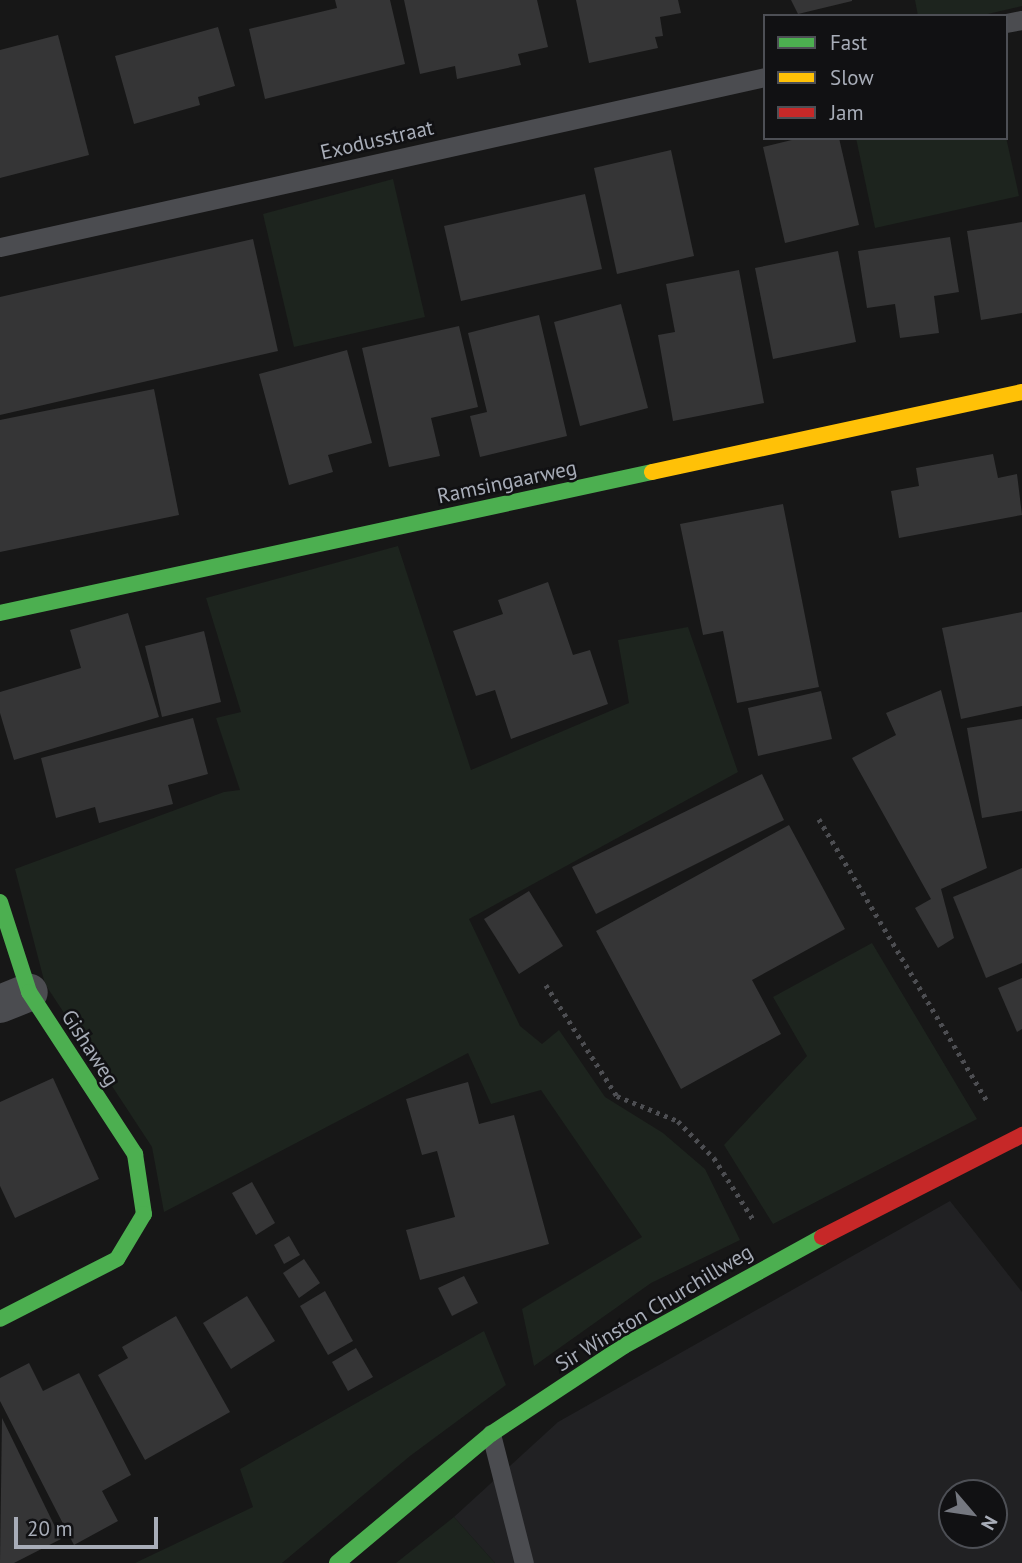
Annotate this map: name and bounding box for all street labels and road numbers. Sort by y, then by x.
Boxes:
street label: Exodusstraat [318,115,436,165]
street label: Ramsingaarweg [435,455,579,509]
street label: Gishaweg [56,1005,124,1091]
street label: Sir Winston Churchillweg [551,1239,757,1377]

